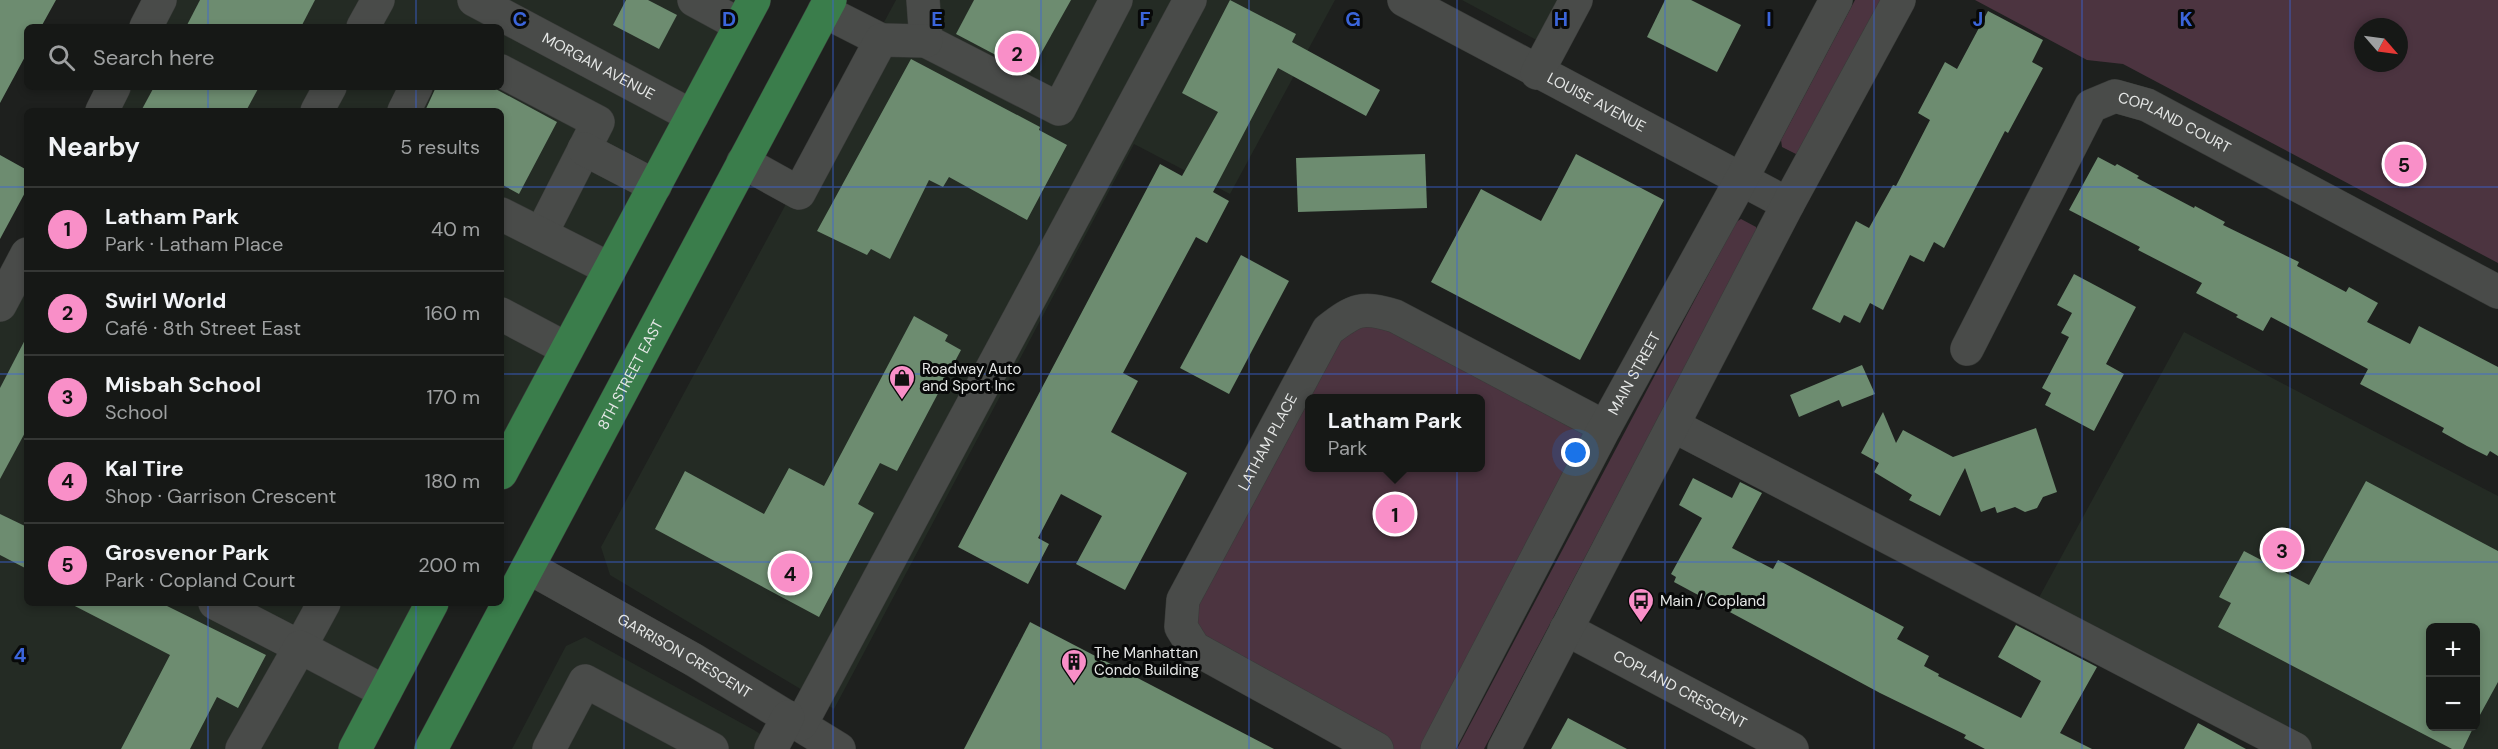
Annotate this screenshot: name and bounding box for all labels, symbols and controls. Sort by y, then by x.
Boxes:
text: C [513,6,527,32]
text: D [722,6,736,32]
text: E [931,6,943,32]
text: F [1139,6,1151,32]
text: G [1345,6,1361,32]
text: H [1554,6,1568,32]
text: I [1766,6,1772,32]
text: J [1973,6,1983,32]
text: K [2179,6,2193,32]
north arrow [2354,18,2408,72]
search box [24,24,504,90]
street label: MORGAN AVENUE [539,28,658,104]
pin: 2 [998,31,1036,76]
icon: search [45,41,78,74]
text: Search here [93,43,214,72]
street label: LOUISE AVENUE [1544,68,1649,137]
street label: COPLAND COURT [2116,87,2234,158]
text: Nearby [48,130,140,164]
text: 5 results [400,134,480,160]
pin: 5 [2384,142,2424,186]
text: Latham Park [105,202,239,231]
text: 1 [64,216,71,242]
text: 40 m [431,216,480,242]
text: Park · Latham Place [105,231,283,257]
text: Swirl World [105,286,226,315]
text: 2 [62,300,73,326]
text: 160 m [424,300,480,326]
text: Café · 8th Street East [105,315,301,341]
street label: 8TH STREET EAST [593,316,668,433]
street label: MAIN STREET [1603,329,1665,419]
place label: Roadway Auto and Sport Inc [922,359,1021,396]
shop icon: Roadway Auto and Sport Inc [887,363,917,401]
text: Misbah School [105,370,261,399]
text: 3 [61,384,74,410]
text: 170 m [427,384,480,410]
street label: LATHAM PLACE [1234,390,1302,494]
popup [1305,394,1485,472]
text: School [105,399,168,425]
text: Latham Park [1328,406,1462,435]
text: Park [1328,435,1367,461]
your location [1561,438,1590,467]
text: Kal Tire [105,454,184,483]
text: 4 [61,468,74,494]
text: 180 m [425,468,480,494]
text: Shop · Garrison Crescent [105,483,336,509]
pin: 1 [1376,492,1414,536]
pin: 3 [2262,528,2302,572]
text: Grosvenor Park [105,538,269,567]
pin: 4 [770,550,810,596]
text: 5 [61,552,74,578]
text: 200 m [418,552,480,578]
text: Park · Copland Court [105,567,295,593]
bus stop icon: Main / Copland [1626,586,1656,624]
place label: Main / Copland [1660,591,1765,611]
street label: GARRISON CRESCENT [614,609,755,703]
map controls [2426,623,2480,731]
button: + [2426,623,2480,677]
text: 4 [14,642,27,668]
place label: The Manhattan Condo Building [1094,643,1199,680]
street label: COPLAND CRESCENT [1610,646,1750,733]
building icon: The Manhattan Condo Building [1059,647,1089,685]
button: − [2426,677,2480,731]

